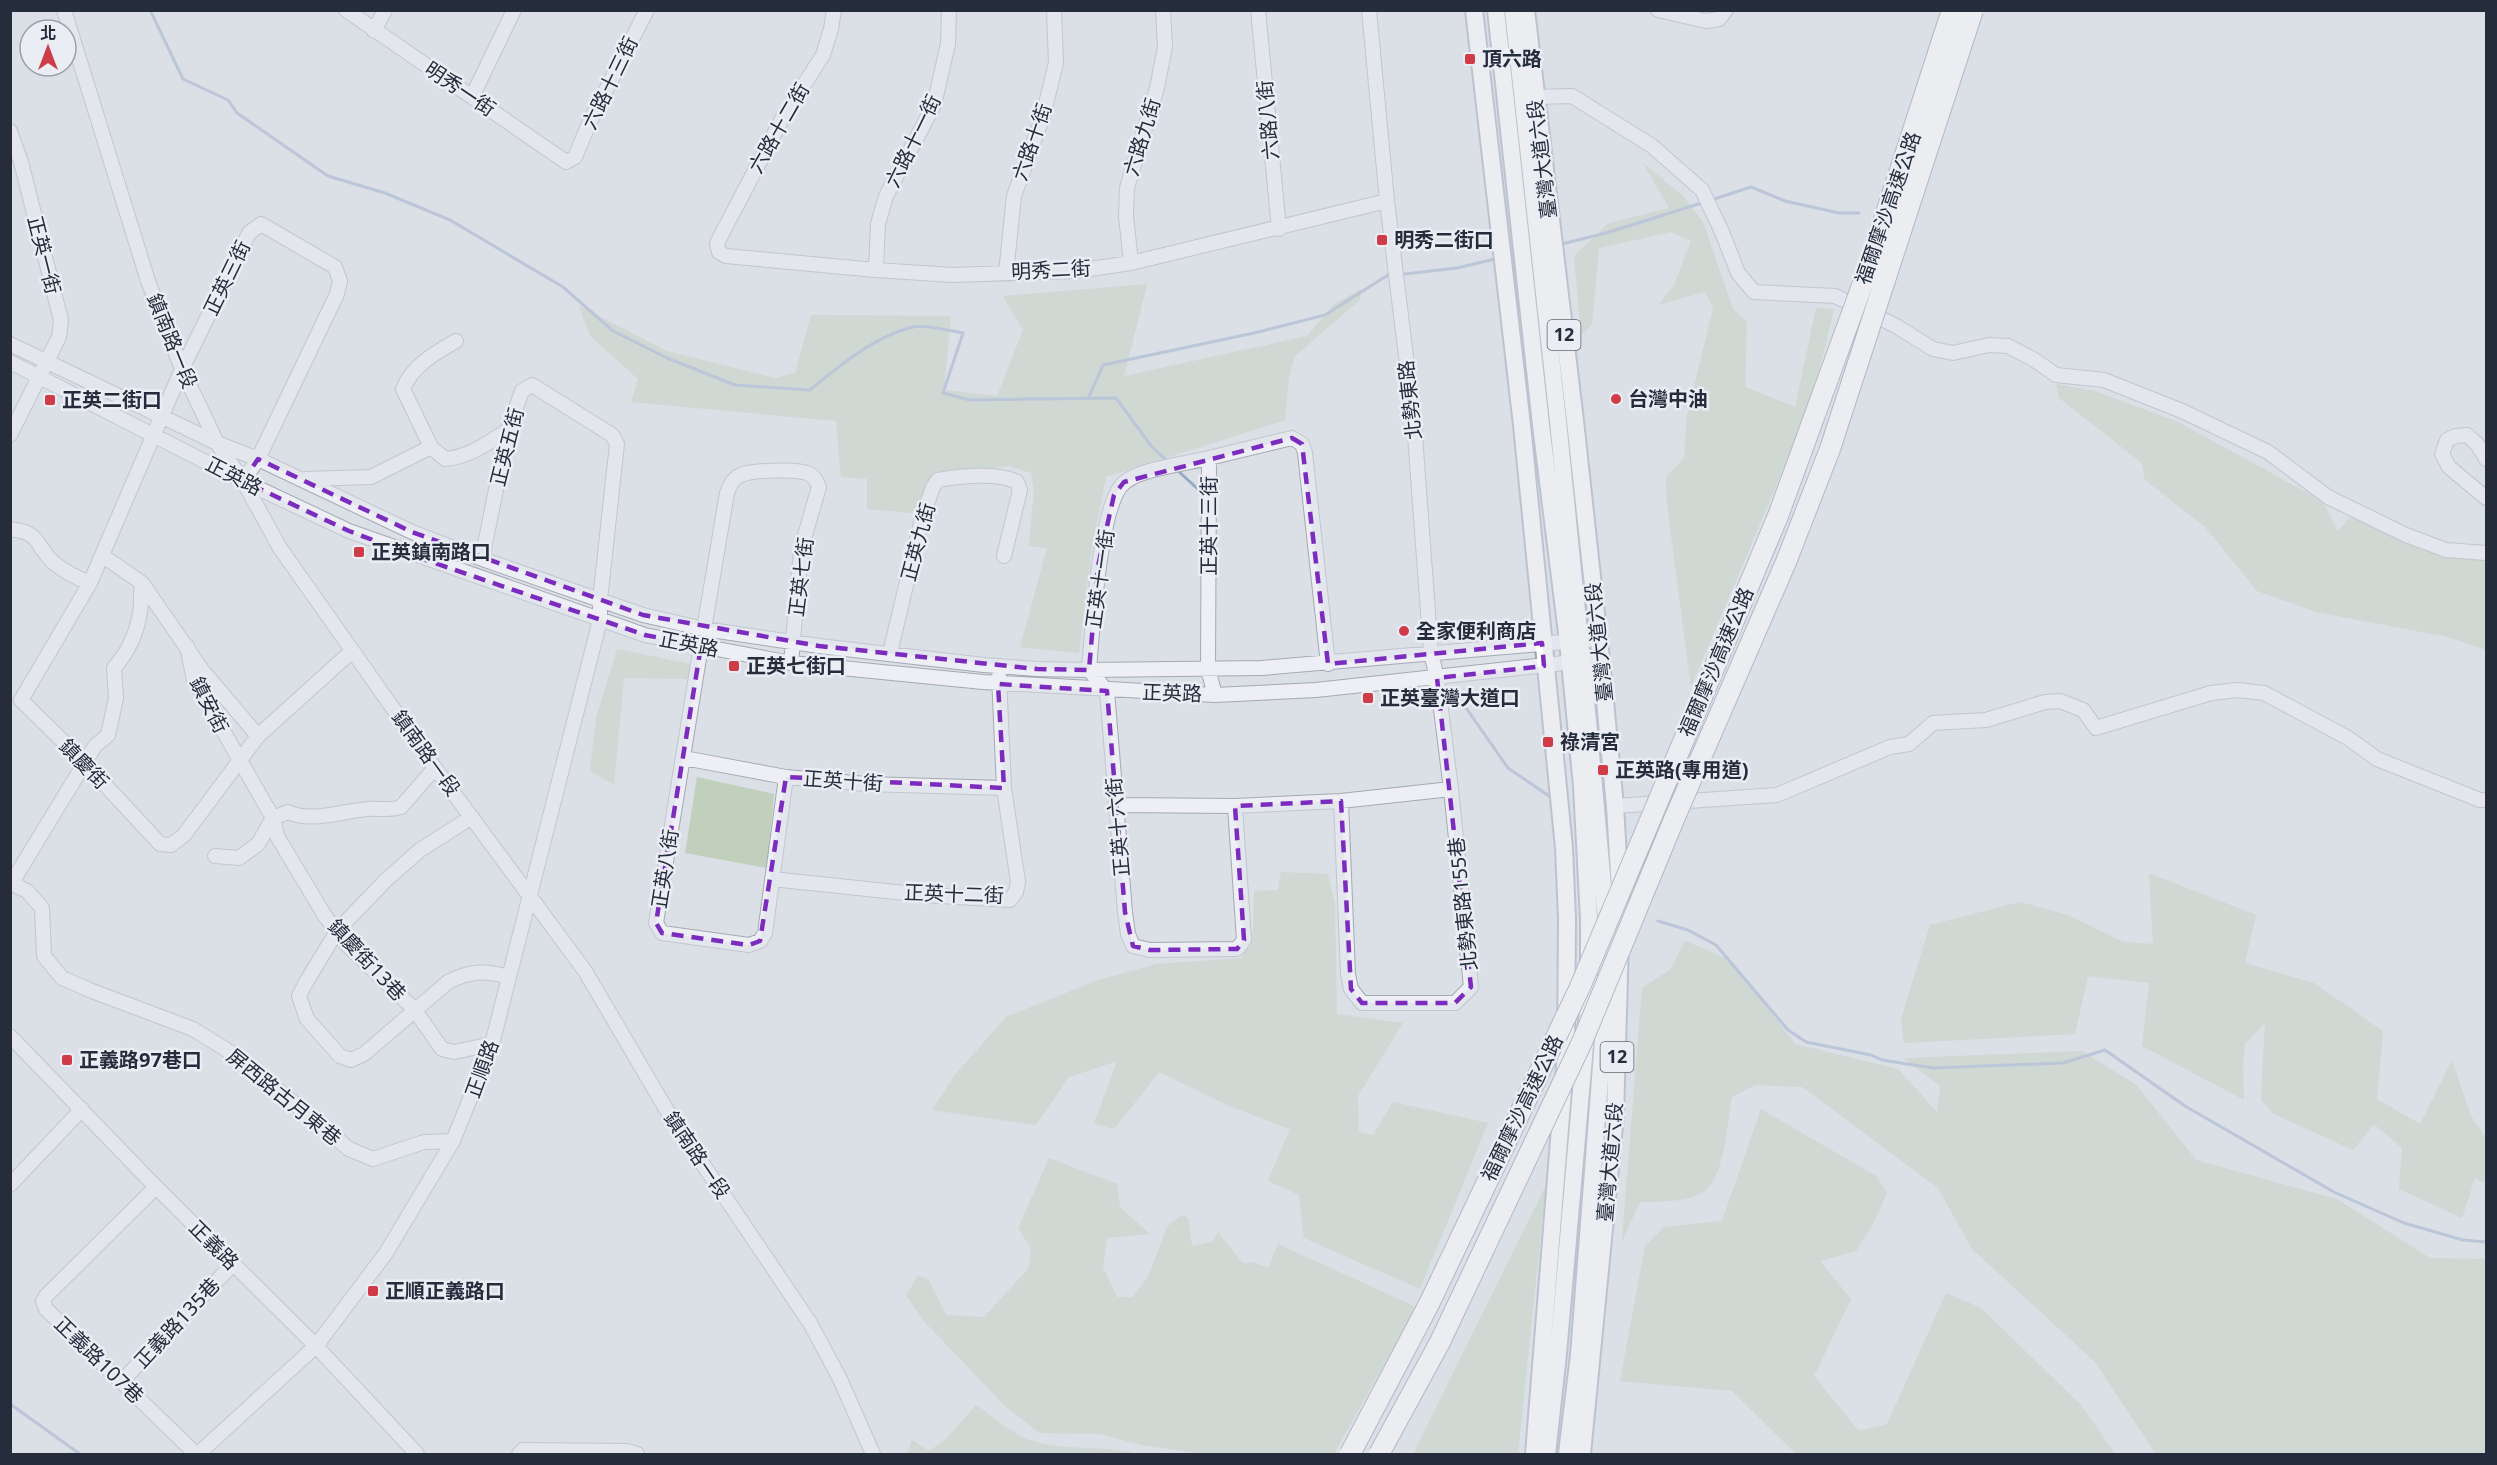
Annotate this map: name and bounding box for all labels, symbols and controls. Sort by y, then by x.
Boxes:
north arrow [18,18,78,78]
text: 北 [40,22,56,44]
street label: 六路十三街 [575,32,644,134]
place label: 頂六路 [1482,45,1542,72]
marker: 頂六路 [1463,52,1477,66]
street label: 明秀一街 [420,55,501,122]
street label: 六路十二街 [742,78,815,178]
street label: 六路八街 [1251,79,1284,161]
street label: 六路十一街 [878,90,947,192]
street label: 六路九街 [1117,95,1166,179]
street label: 臺灣大道六段 [1521,98,1562,220]
street label: 六路十街 [1006,100,1057,184]
street label: 福爾摩沙高速公路 [1849,128,1926,288]
street label: 正英一街 [22,213,67,297]
place label: 明秀二街口 [1394,226,1494,253]
marker: 明秀二街口 [1375,233,1389,247]
street label: 正英三街 [197,236,256,320]
street label: 明秀二街 [1010,254,1092,285]
street label: 鎮南路一段 [141,289,204,392]
road number: 12 [1548,320,1580,350]
street label: 北勢東路 [1392,359,1427,441]
place label: 台灣中油 [1628,385,1708,412]
place label: 正英二街口 [62,386,162,413]
marker: 台灣中油 [1609,392,1623,406]
marker: 正英二街口 [43,393,57,407]
street label: 正英五街 [484,405,529,489]
street label: 正英路 [201,450,267,501]
street label: 正英十三街 [1195,476,1222,576]
street label: 正英九街 [894,500,941,584]
street label: 正英十一街 [1079,528,1120,630]
street label: 正英七街 [782,536,819,618]
place label: 正英鎮南路口 [371,538,491,565]
marker: 正英鎮南路口 [352,545,366,559]
street label: 臺灣大道六段 [1579,581,1618,703]
street label: 福爾摩沙高速公路 [1672,583,1759,741]
place label: 全家便利商店 [1416,617,1536,644]
marker: 全家便利商店 [1397,624,1411,638]
street label: 正英路 [657,625,721,662]
place label: 正英七街口 [746,652,846,679]
marker: 正英七街口 [727,659,741,673]
street label: 鎮安街 [184,672,235,738]
street label: 正英路 [1142,678,1202,707]
place label: 正英臺灣大道口 [1380,684,1520,711]
marker: 正英臺灣大道口 [1361,691,1375,705]
street label: 鎮南路一段 [386,704,467,801]
place label: 祿清宮 [1560,728,1620,755]
street label: 鎮慶街 [54,733,115,795]
marker: 祿清宮 [1541,735,1555,749]
place label: 正英路(專用道) [1615,756,1749,783]
marker: 正英路(專用道) [1596,763,1610,777]
street label: 正英十街 [802,764,884,797]
street label: 正英十六街 [1100,776,1135,878]
street label: 正英八街 [645,827,684,911]
street label: 北勢東路155巷 [1442,836,1483,972]
street label: 正英十二街 [904,878,1004,909]
street label: 鎮慶街13巷 [322,913,412,1006]
street label: 福爾摩沙高速公路 [1474,1030,1569,1186]
street label: 正順路 [459,1036,504,1102]
street label: 屏西路古月東巷 [221,1042,347,1151]
road number: 12 [1600,1042,1634,1072]
place label: 正義路97巷口 [79,1046,202,1073]
marker: 正義路97巷口 [60,1053,74,1067]
street label: 臺灣大道六段 [1591,1101,1628,1223]
street label: 鎮南路一段 [658,1106,737,1204]
street label: 正義路 [184,1214,245,1275]
street label: 正義路135巷 [128,1272,225,1374]
place label: 正順正義路口 [385,1277,505,1304]
marker: 正順正義路口 [366,1284,380,1298]
street label: 正義路107巷 [49,1310,150,1409]

